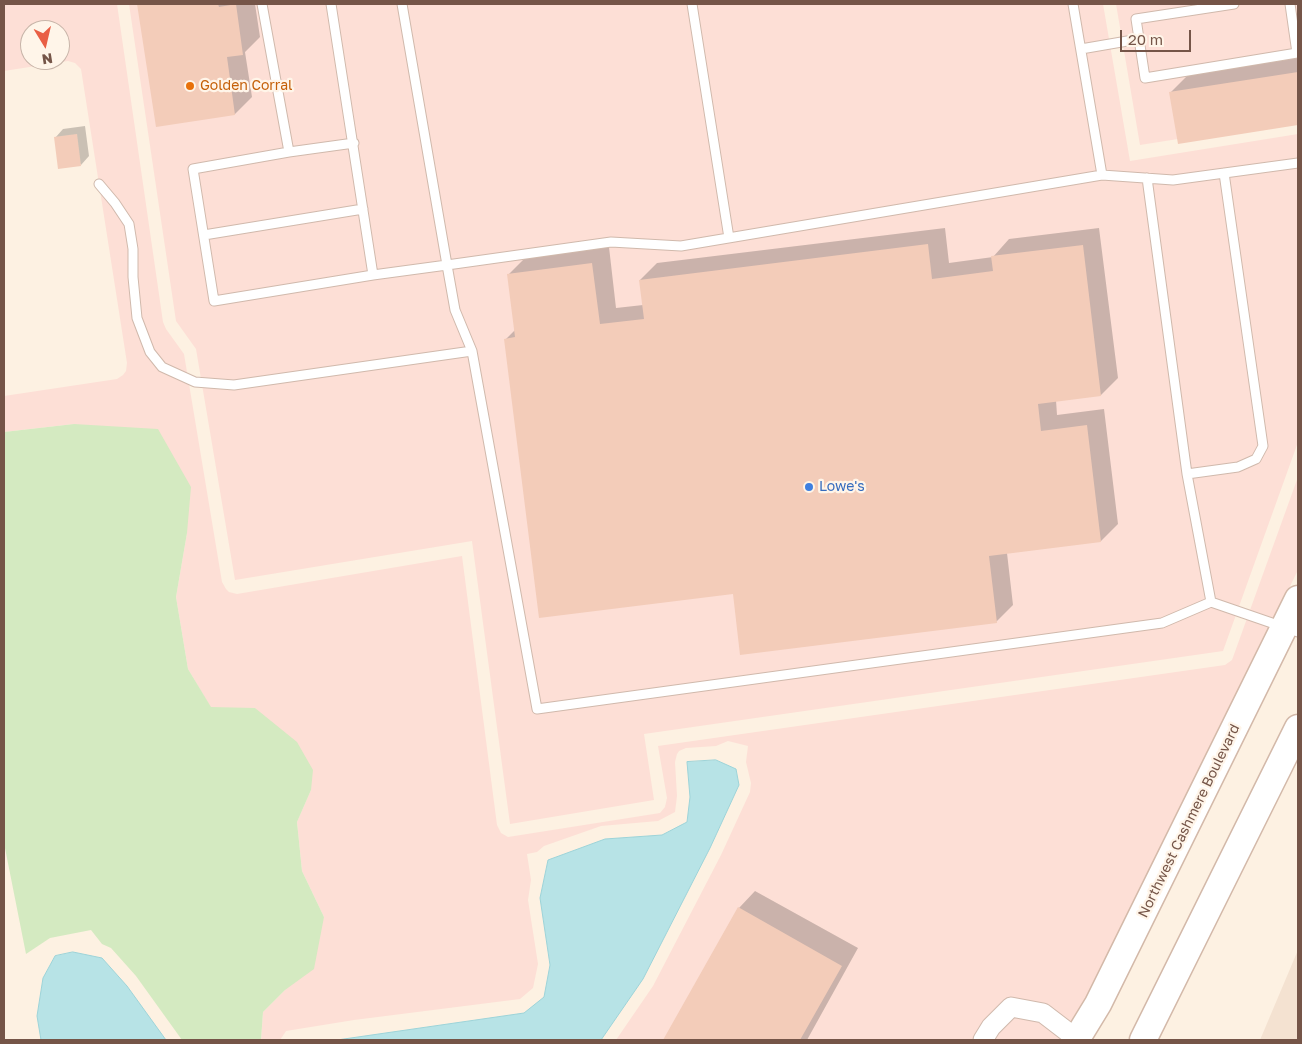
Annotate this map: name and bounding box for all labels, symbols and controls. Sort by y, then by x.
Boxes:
north arrow [20,20,70,70]
scale bar [1122,20,1193,52]
text: 20 m [1128,30,1163,48]
text: N [41,50,54,69]
place label: Golden Corral [200,78,293,94]
marker: Golden Corral [184,80,196,92]
place label: Lowe's [819,479,865,495]
marker: Lowe's [803,481,815,493]
street label: Northwest Cashmere Boulevard [1135,721,1243,921]

